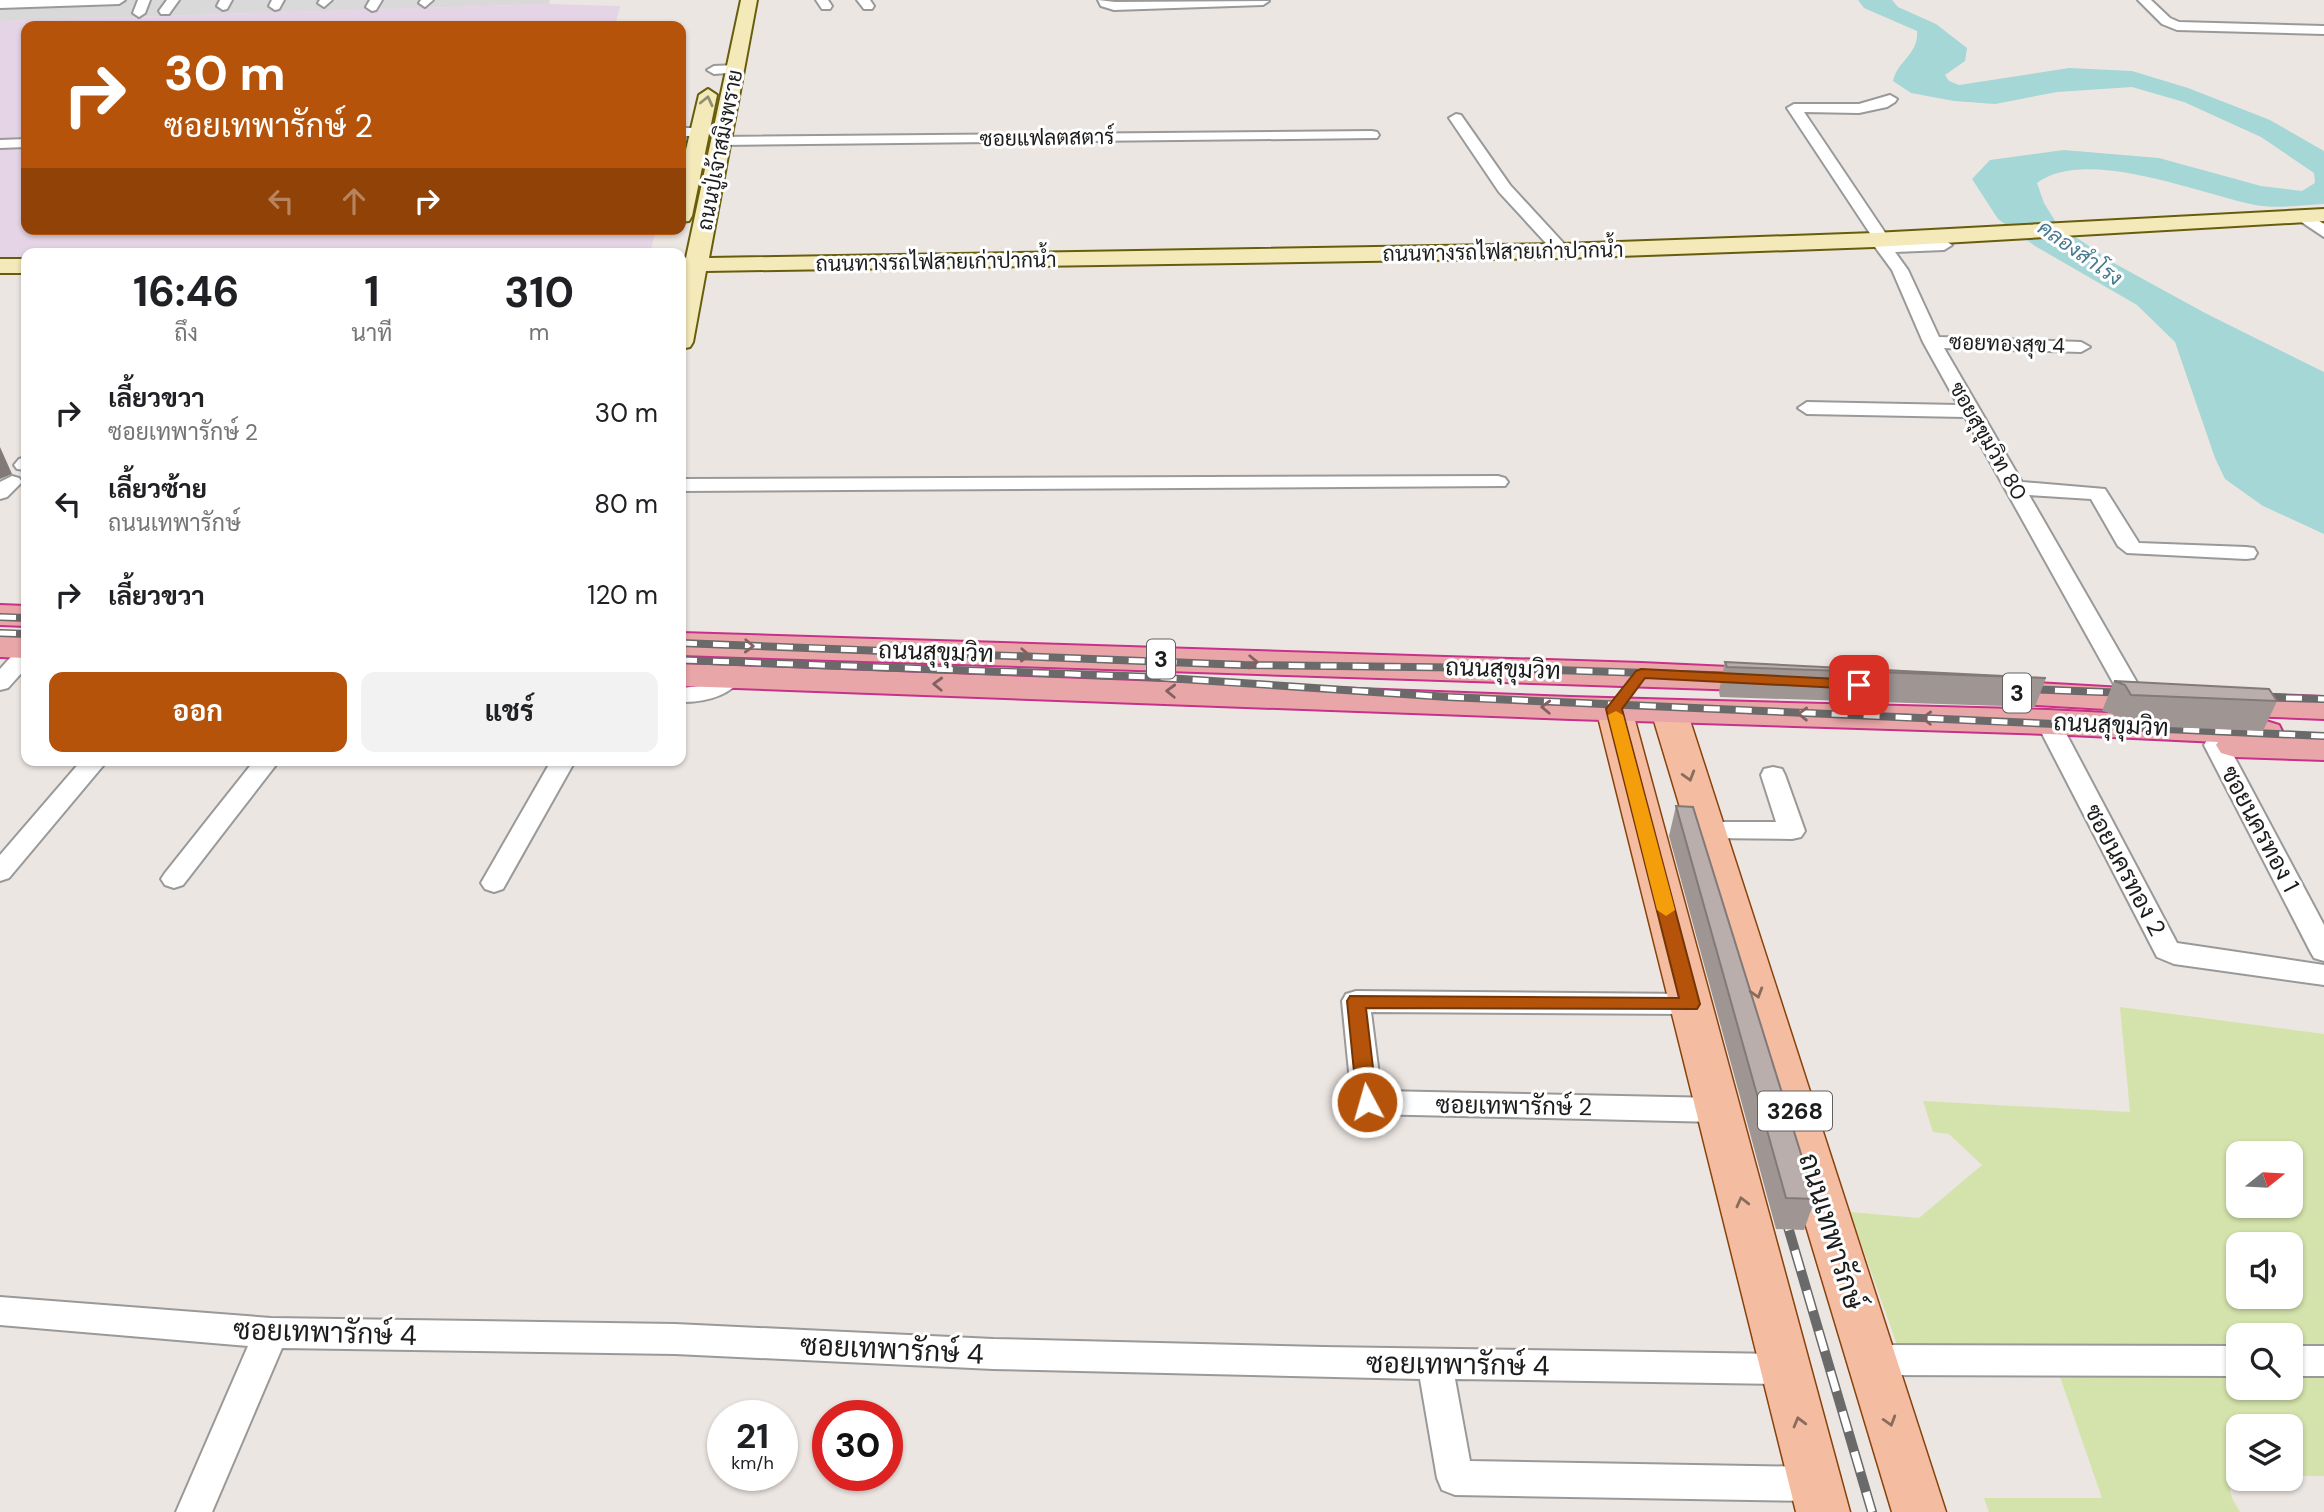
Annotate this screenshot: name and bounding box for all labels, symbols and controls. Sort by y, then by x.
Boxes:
text: 30 m [164,41,286,105]
icon: right [49,49,140,140]
street label: ถนนปู่เจ้าสมิงพราย [691,67,750,233]
one-way arrow [698,96,713,108]
text: ซอยเทพารักษ์ 2 [164,105,373,147]
street label: ซอยแฟลตสตาร์ [979,123,1115,153]
icon: left [262,182,300,220]
icon: ahead [335,182,373,220]
icon: right [408,182,446,220]
water label: คลองสำโรง [2032,214,2128,292]
street label: ถนนทางรถไฟสายเก่าปากน้ำ [1382,232,1624,268]
street label: ถนนทางรถไฟสายเก่าปากน้ำ [815,242,1057,278]
text: 16:46 [133,264,239,319]
text: 1 [364,264,379,319]
text: 310 [504,265,574,320]
text: m [529,317,549,347]
text: ถึง [174,318,198,348]
text: นาที [351,318,392,348]
street label: ซอยทองสุข 4 [1949,328,2066,360]
street label: ซอยสุขุมวิท 80 [1943,377,2033,505]
text: เลี้ยวขวา [108,381,205,415]
icon: right [49,394,87,432]
text: 30 m [595,396,658,430]
text: ซอยเทพารักษ์ 2 [108,417,258,447]
text: เลี้ยวซ้าย [108,472,207,506]
icon: left [49,485,87,523]
text: 80 m [594,487,658,521]
text: ถนนเทพารักษ์ [108,508,241,538]
icon: right [49,576,87,614]
text: 120 m [587,578,658,612]
text: เลี้ยวขวา [108,579,205,613]
street label: ถนนสุขุมวิท [878,634,994,670]
one-way arrow [744,638,755,653]
road number: 3 [1147,639,1175,678]
one-way arrow [1020,647,1031,662]
street label: ถนนสุขุมวิท [1445,651,1561,687]
one-way arrow [1247,654,1258,669]
pin [1829,655,1889,715]
icon: arrive [1840,666,1878,704]
button: ออก [49,672,347,752]
button: แชร์ [361,672,658,752]
road number: 3 [2003,674,2031,712]
one-way arrow [932,676,943,691]
one-way arrow [1166,684,1177,699]
one-way arrow [1540,699,1551,714]
one-way arrow [1797,706,1808,721]
street label: ถนนสุขุมวิท [2052,706,2170,744]
one-way arrow [1922,711,1933,726]
street label: ซอยนครทอง 1 [2214,760,2307,897]
one-way arrow [1681,769,1696,781]
street label: ซอยนครทอง 2 [2078,799,2173,941]
one-way arrow [1749,986,1764,998]
position arrow [1330,1065,1404,1139]
street label: ซอยเทพารักษ์ 2 [1435,1089,1593,1122]
road number: 3268 [1758,1092,1832,1130]
north arrow [2226,1141,2303,1218]
map controls [2226,1141,2303,1491]
street label: ถนนเทพารักษ์ [1790,1148,1874,1315]
one-way arrow [1736,1196,1750,1208]
button: sound [2226,1232,2303,1309]
street label: ซอยเทพารักษ์ 4 [233,1310,417,1354]
button: search [2226,1323,2303,1400]
street label: ซอยเทพารักษ์ 4 [799,1325,985,1373]
street label: ซอยเทพารักษ์ 4 [1366,1343,1550,1385]
speed limit sign: 30 [812,1400,903,1491]
text: 21 [736,1413,769,1459]
one-way arrow [1882,1414,1897,1426]
button: layers [2226,1414,2303,1491]
one-way arrow [1792,1417,1807,1429]
text: km/h [731,1451,774,1475]

